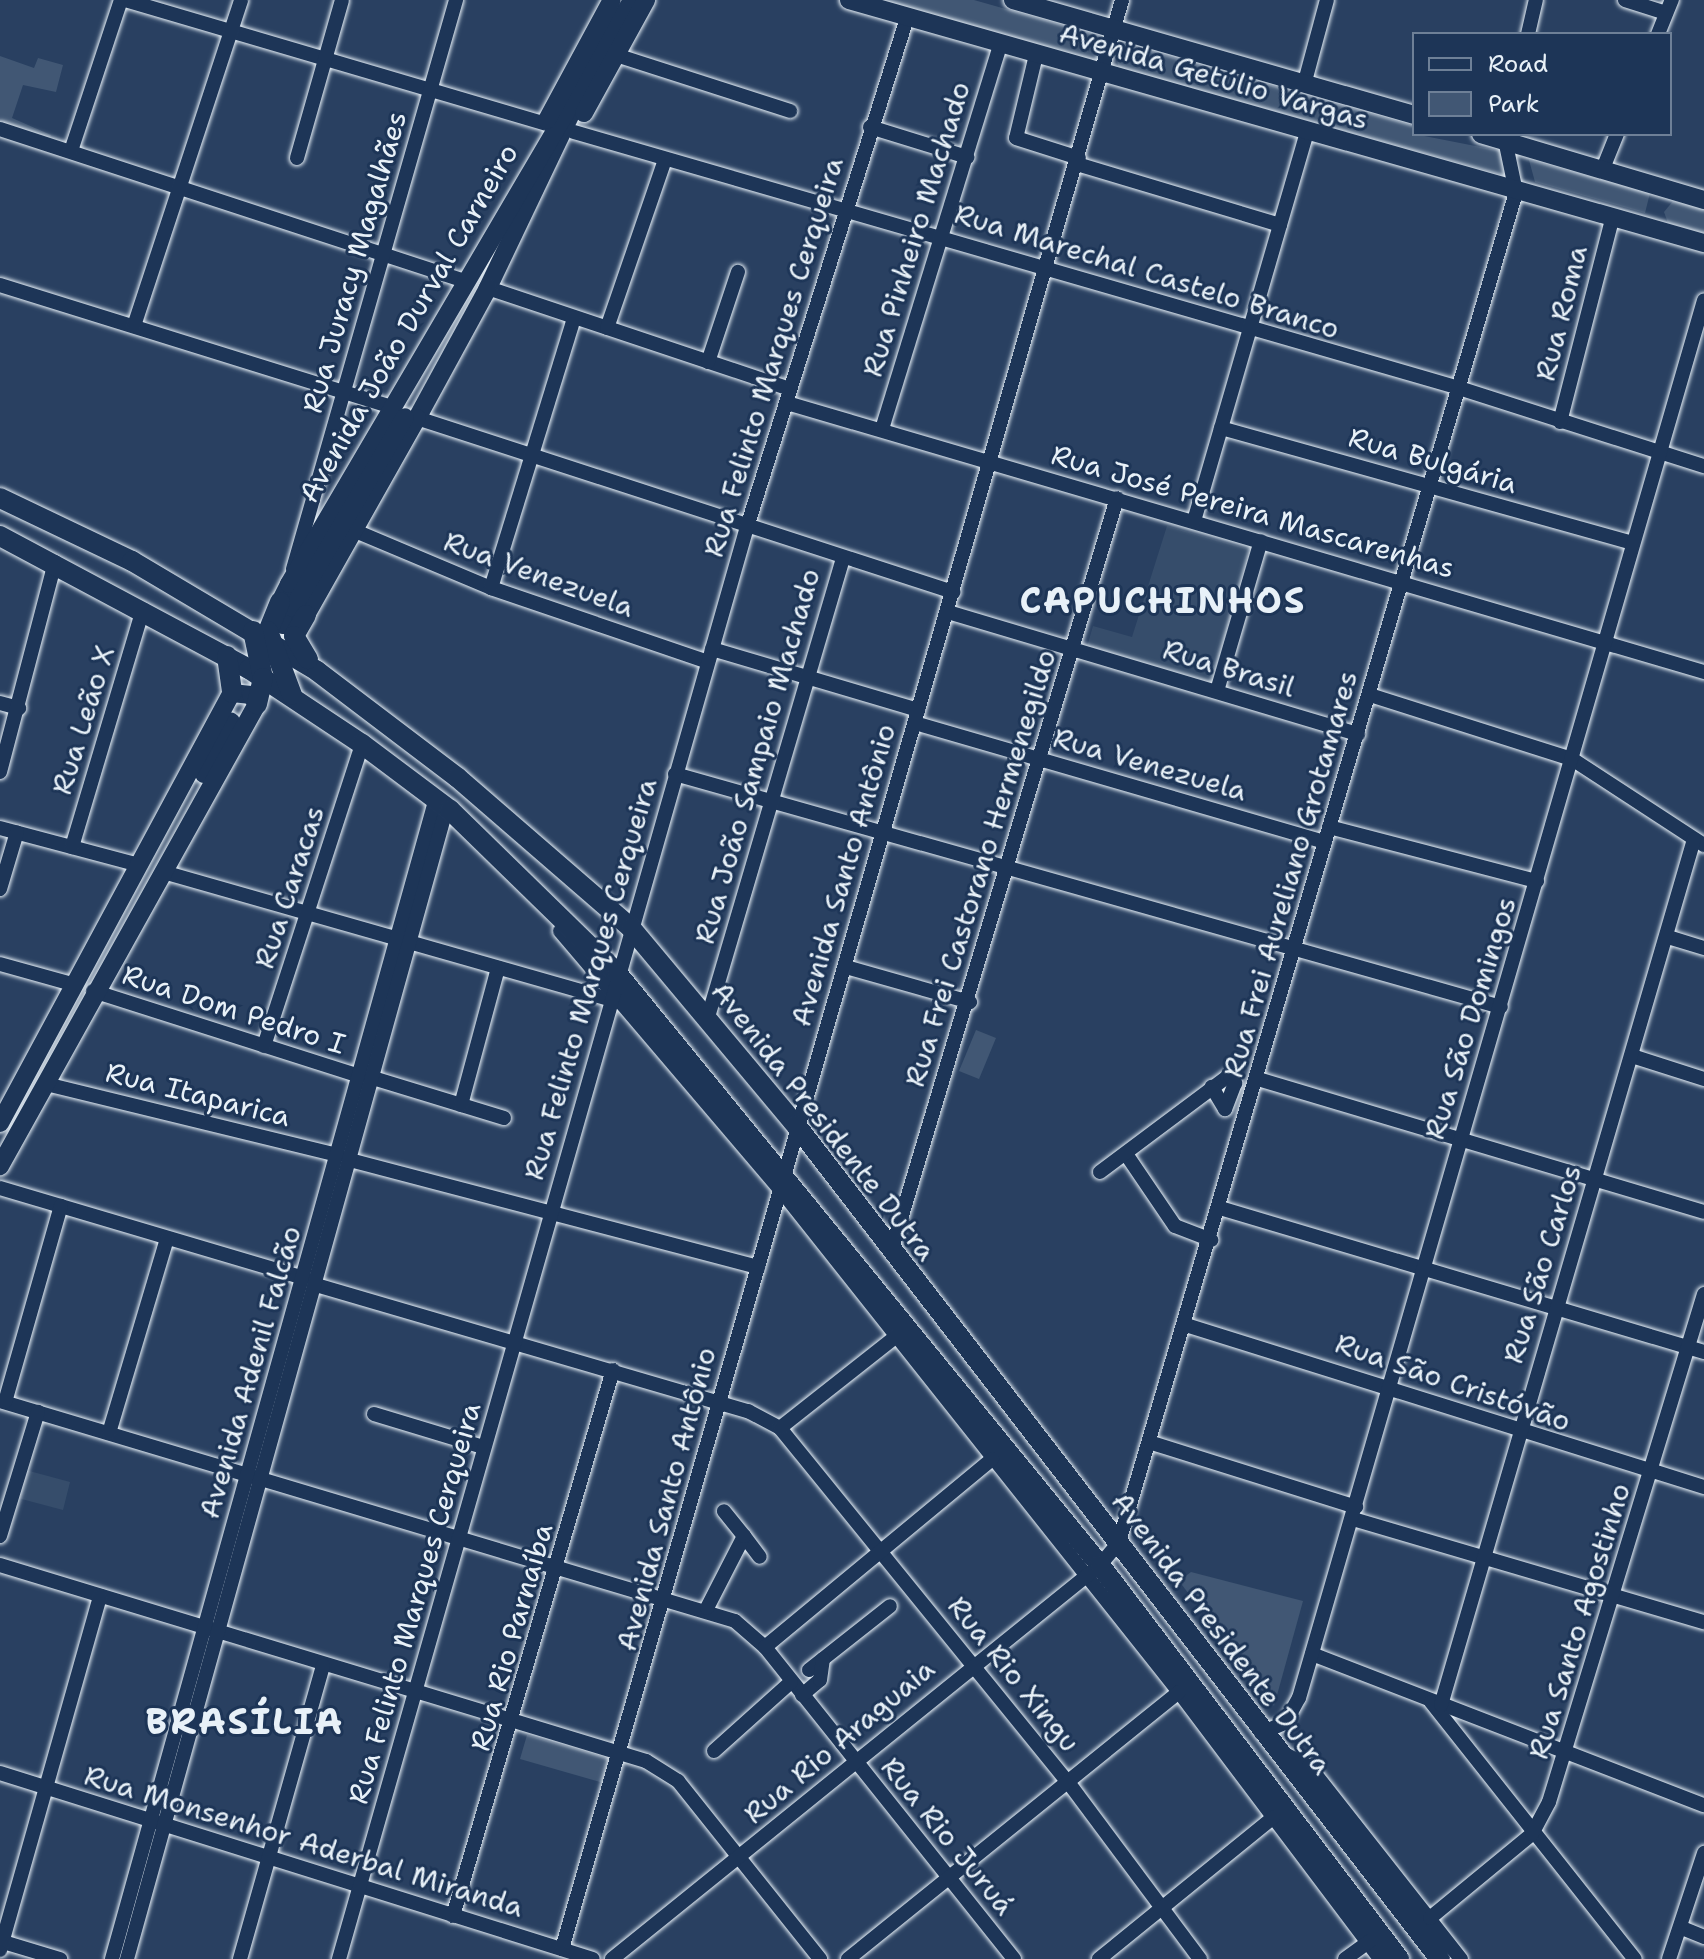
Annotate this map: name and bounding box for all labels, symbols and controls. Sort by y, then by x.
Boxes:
street label: Avenida Getúlio Vargas [1056,16,1372,136]
legend [1412,32,1672,136]
text: Road [1488,48,1548,80]
street label: Rua Pinheiro Machado [855,77,977,381]
text: Park [1488,88,1540,120]
street label: Rua Juracy Magalhães [295,107,413,417]
street label: Avenida João Durval Carneiro [291,138,525,508]
street label: Rua Felinto Marques Cerqueira [696,153,850,561]
street label: Rua Marechal Castelo Branco [951,196,1343,346]
street label: Rua Roma [1528,242,1594,384]
street label: Rua Bulgária [1345,420,1521,500]
street label: Rua José Pereira Mascarenhas [1048,437,1458,585]
street label: Rua Venezuela [439,524,639,624]
street label: Rua João Sampaio Machado [687,564,827,948]
district label: CAPUCHINHOS [1020,579,1306,623]
street label: Rua Brasil [1159,632,1299,704]
street label: Rua Leão X [44,642,122,798]
street label: Rua Frei Castorano Hermenegildo [897,645,1063,1091]
street label: Rua Frei Aureliano Grotamares [1216,667,1364,1081]
street label: Avenida Santo Antônio [784,720,902,1030]
street label: Rua Venezuela [1049,720,1251,808]
street label: Rua Felinto Marques Cerqueira [517,774,663,1184]
street label: Rua Caracas [247,802,331,972]
street label: Rua São Domingos [1417,893,1523,1143]
street label: Rua Dom Pedro I [118,957,350,1061]
street label: Avenida Presidente Dutra [705,975,943,1267]
street label: Rua Itaparica [102,1055,294,1133]
street label: Rua São Carlos [1496,1161,1588,1367]
street label: Avenida Adenil Falcão [192,1222,308,1522]
street label: Rua São Cristóvão [1331,1326,1575,1438]
street label: Avenida Santo Antônio [609,1343,723,1655]
street label: Rua Felinto Marques Cerqueira [341,1398,487,1808]
street label: Rua Santo Agostinho [1521,1479,1637,1763]
street label: Avenida Presidente Dutra [1105,1485,1339,1781]
street label: Rua Rio Parnaíba [462,1519,560,1755]
street label: Rua Rio Xingu [941,1589,1087,1759]
street label: Rua Rio Araguaia [737,1652,941,1830]
district label: BRASÍLIA [146,1700,344,1744]
street label: Rua Rio Juruá [874,1750,1022,1922]
street label: Rua Monsenhor Aderbal Miranda [80,1758,528,1924]

